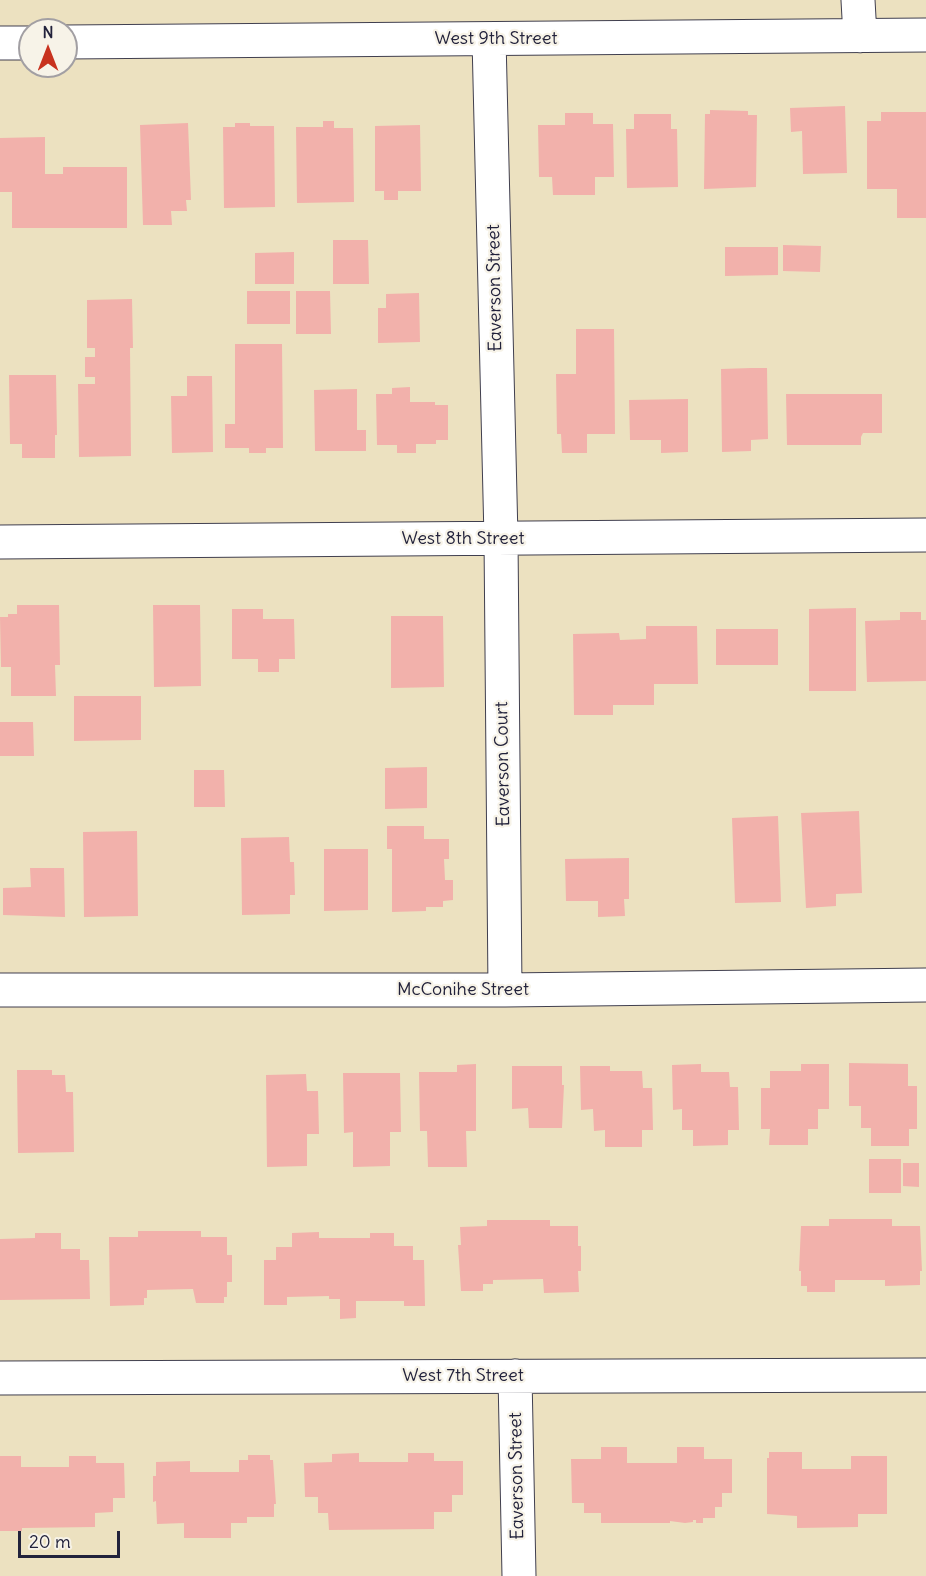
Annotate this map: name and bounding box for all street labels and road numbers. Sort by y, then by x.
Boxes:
street label: West 9th Street [434,28,558,50]
street label: Eaverson Street [483,224,507,352]
street label: West 8th Street [401,528,525,550]
street label: Eaverson Court [491,701,515,827]
street label: McConihe Street [397,979,529,1001]
street label: West 7th Street [402,1365,524,1387]
street label: Eaverson Street [505,1412,529,1540]

